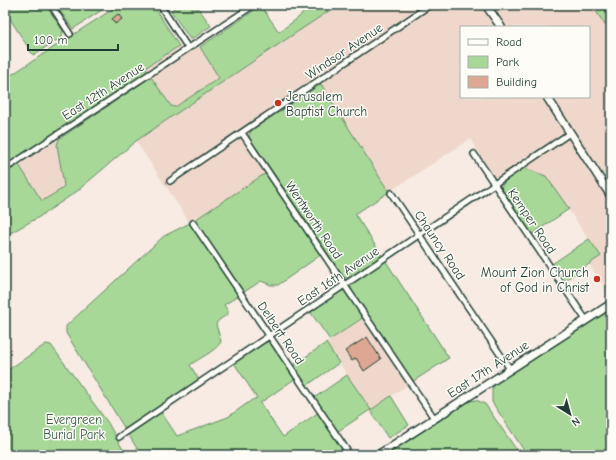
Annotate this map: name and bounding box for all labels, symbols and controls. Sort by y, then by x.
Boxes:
street label: Windsor Avenue [303,19,386,82]
scale bar [28,26,118,52]
legend [460,26,590,98]
text: 100 m [34,33,67,47]
text: Road [496,35,522,49]
text: Park [496,55,519,69]
street label: East 12th Avenue [59,59,147,123]
text: Building [496,75,537,89]
place label: Jerusalem Baptist Church [286,89,367,119]
marker: Jerusalem Baptist Church [273,98,283,108]
street label: Wentworth Road [282,178,346,262]
street label: Kemper Road [505,185,559,257]
street label: Chauncy Road [411,208,469,282]
street label: East 16th Avenue [294,243,382,309]
place label: Mount Zion Church of God in Christ [481,265,590,295]
marker: Mount Zion Church of God in Christ [592,274,602,284]
street label: Delbert Road [255,299,307,367]
street label: East 17th Avenue [445,337,532,401]
north arrow [550,394,590,434]
park label: Evergreen Burial Park [43,412,106,442]
text: N [569,414,582,429]

